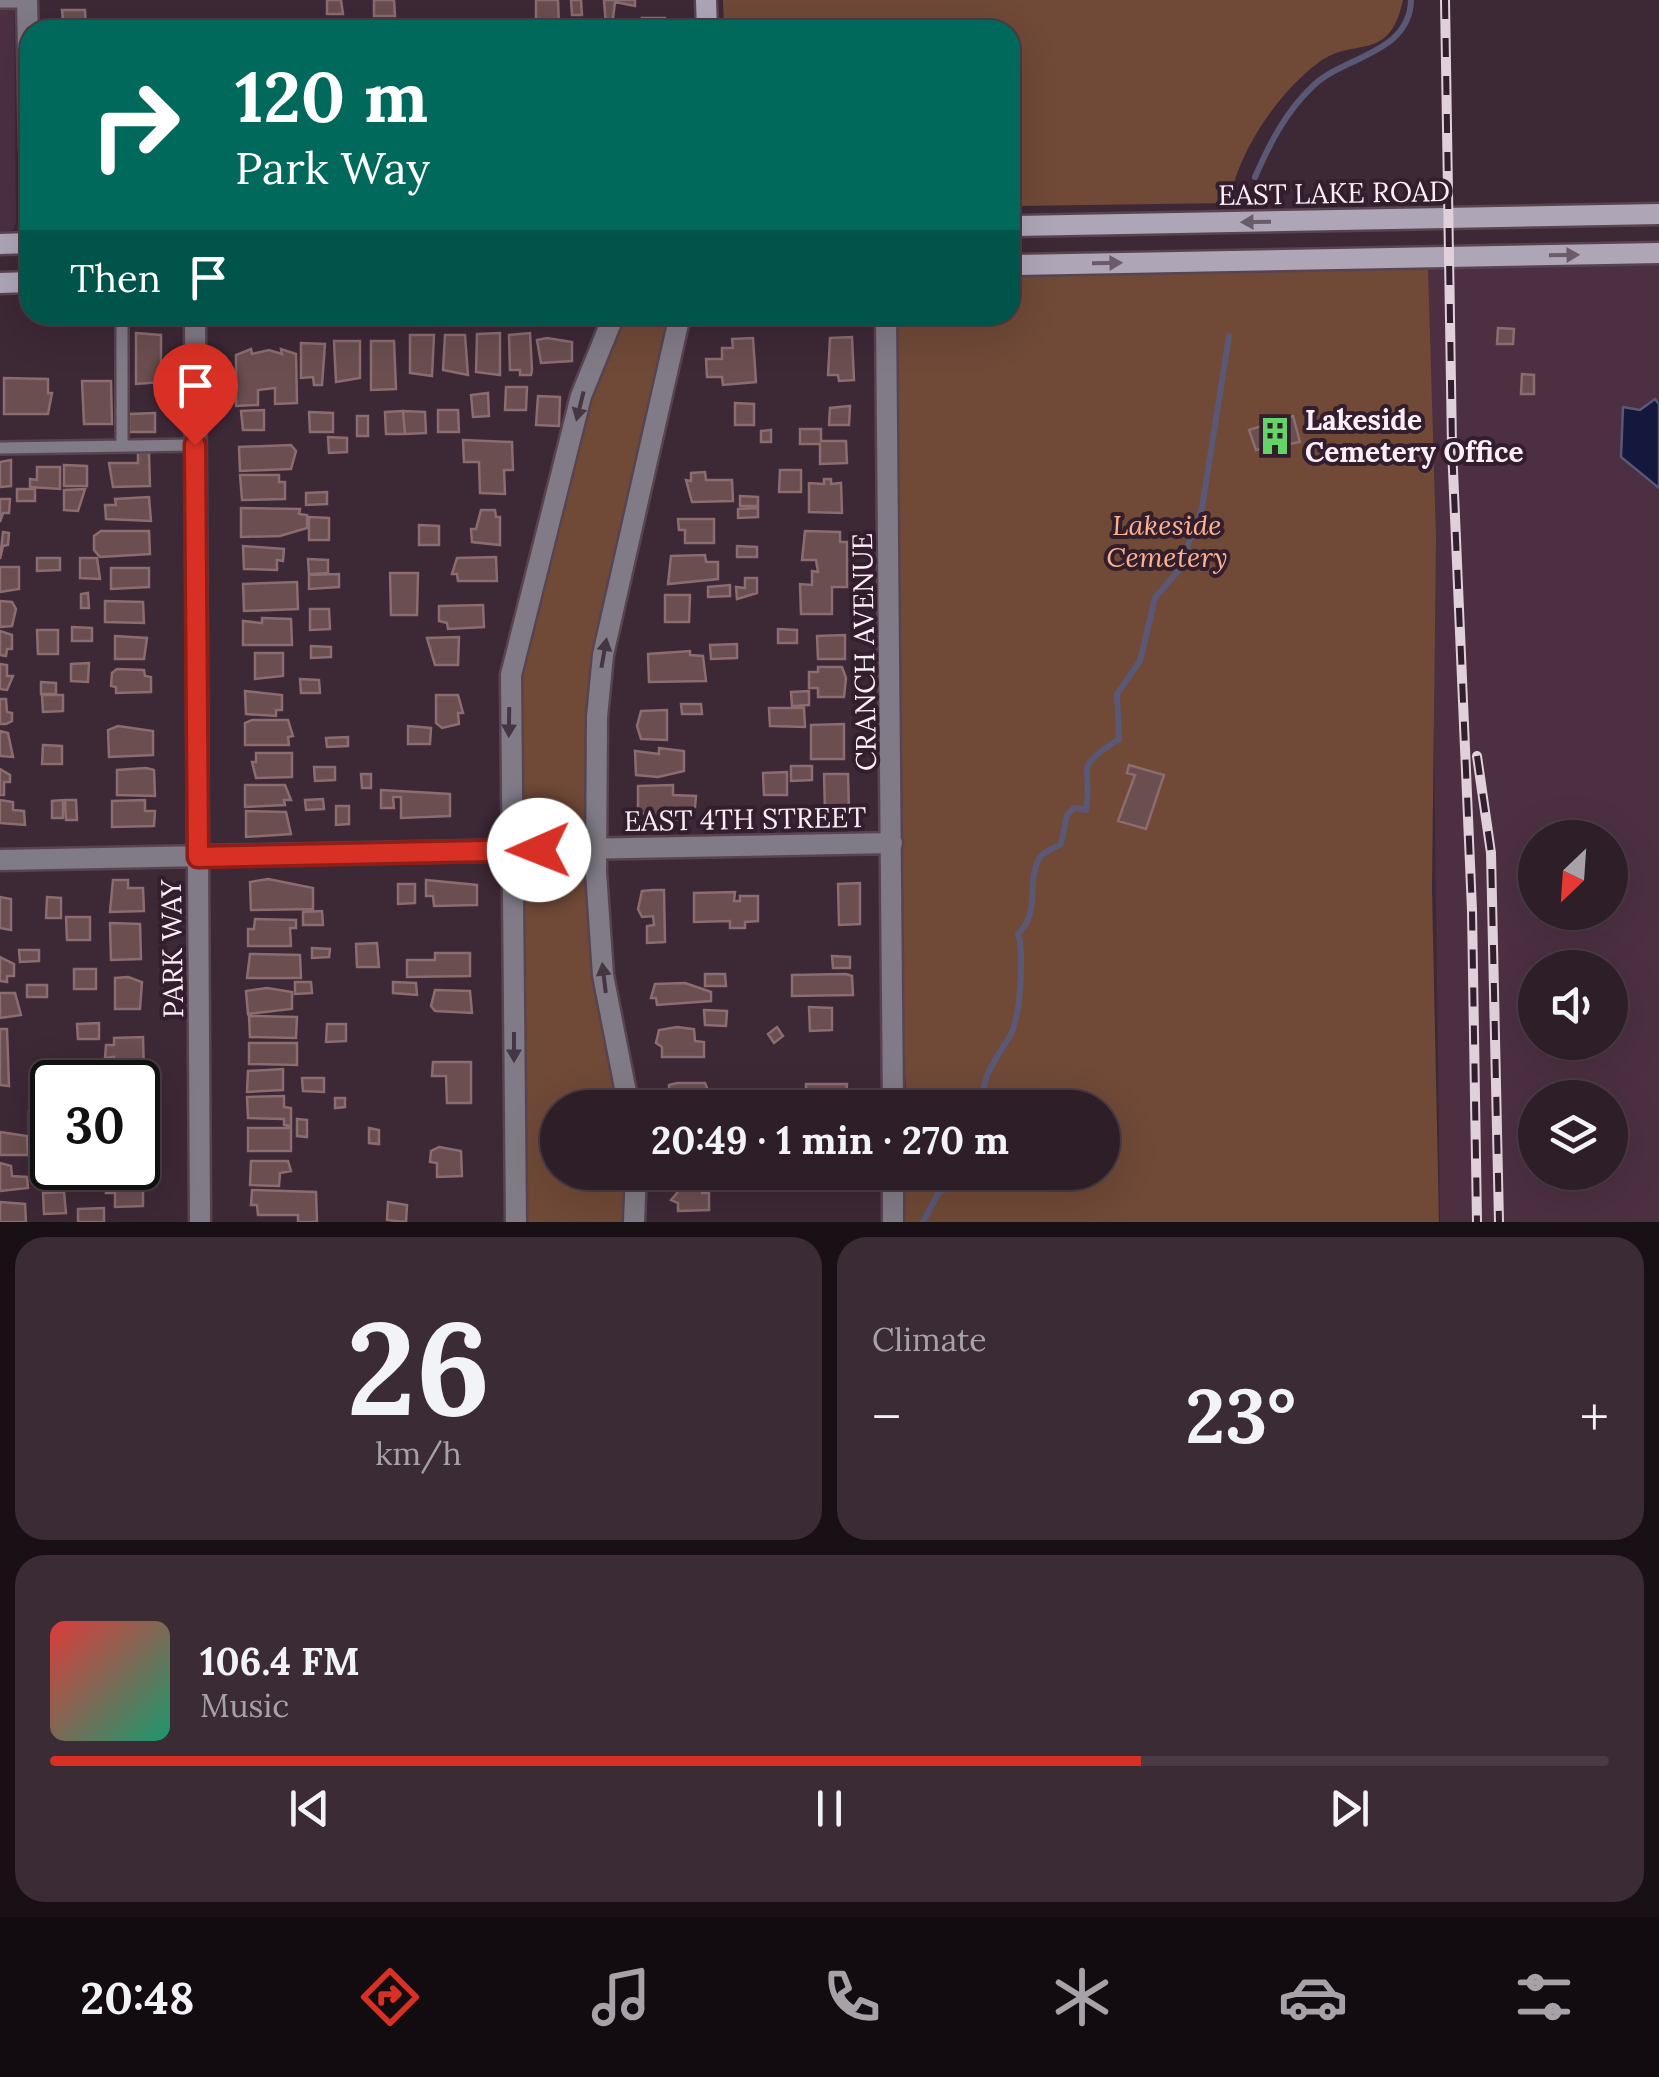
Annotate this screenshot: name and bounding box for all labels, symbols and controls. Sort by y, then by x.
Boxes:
text: 120 m [235,52,428,141]
icon: right [70,60,200,190]
text: Park Way [235,139,430,196]
street label: EAST LAKE ROAD [1218,173,1450,213]
one-way arrow [1240,214,1272,230]
one-way arrow [1549,247,1581,263]
icon: arrive [181,250,236,305]
text: Then [70,254,161,302]
one-way arrow [1092,255,1124,271]
pin [153,343,238,446]
icon: arrive [168,358,223,413]
one-way arrow [571,391,587,422]
place label: Lakeside Cemetery Office [1305,402,1524,470]
building icon: Lakeside Cemetery Office [1254,415,1296,457]
park label: Lakeside Cemetery [1106,507,1228,575]
street label: CRANCH AVENUE [844,533,884,771]
one-way arrow [597,637,612,669]
one-way arrow [501,706,517,738]
position arrow [487,798,591,902]
street label: EAST 4TH STREET [623,799,867,839]
north arrow [1518,820,1628,930]
map controls [1518,820,1628,1190]
street label: PARK WAY [153,878,191,1019]
button: sound [1518,950,1628,1060]
one-way arrow [596,961,612,993]
one-way arrow [506,1031,522,1063]
speed limit sign: 30 [30,1060,160,1190]
button: layers [1518,1080,1628,1190]
text: 20:49 · 1 min · 270 m [651,1116,1009,1164]
text: 26 [346,1284,491,1451]
text: Climate [872,1319,987,1360]
text: 23° [1185,1368,1296,1464]
text: − [872,1382,901,1452]
text: + [1580,1382,1609,1452]
text: km/h [375,1433,462,1474]
text: 106.4 FM [200,1637,360,1685]
text: Music [200,1685,289,1726]
icon: previous [282,1781,337,1836]
icon: pause [802,1781,857,1836]
icon: next [1322,1781,1377,1836]
icon: directions [355,1962,425,2032]
icon: music [586,1962,656,2032]
icon: phone [817,1962,887,2032]
icon: climate [1047,1962,1117,2032]
icon: car [1278,1962,1348,2032]
icon: filters [1509,1962,1579,2032]
text: 20:48 [80,1969,195,2026]

